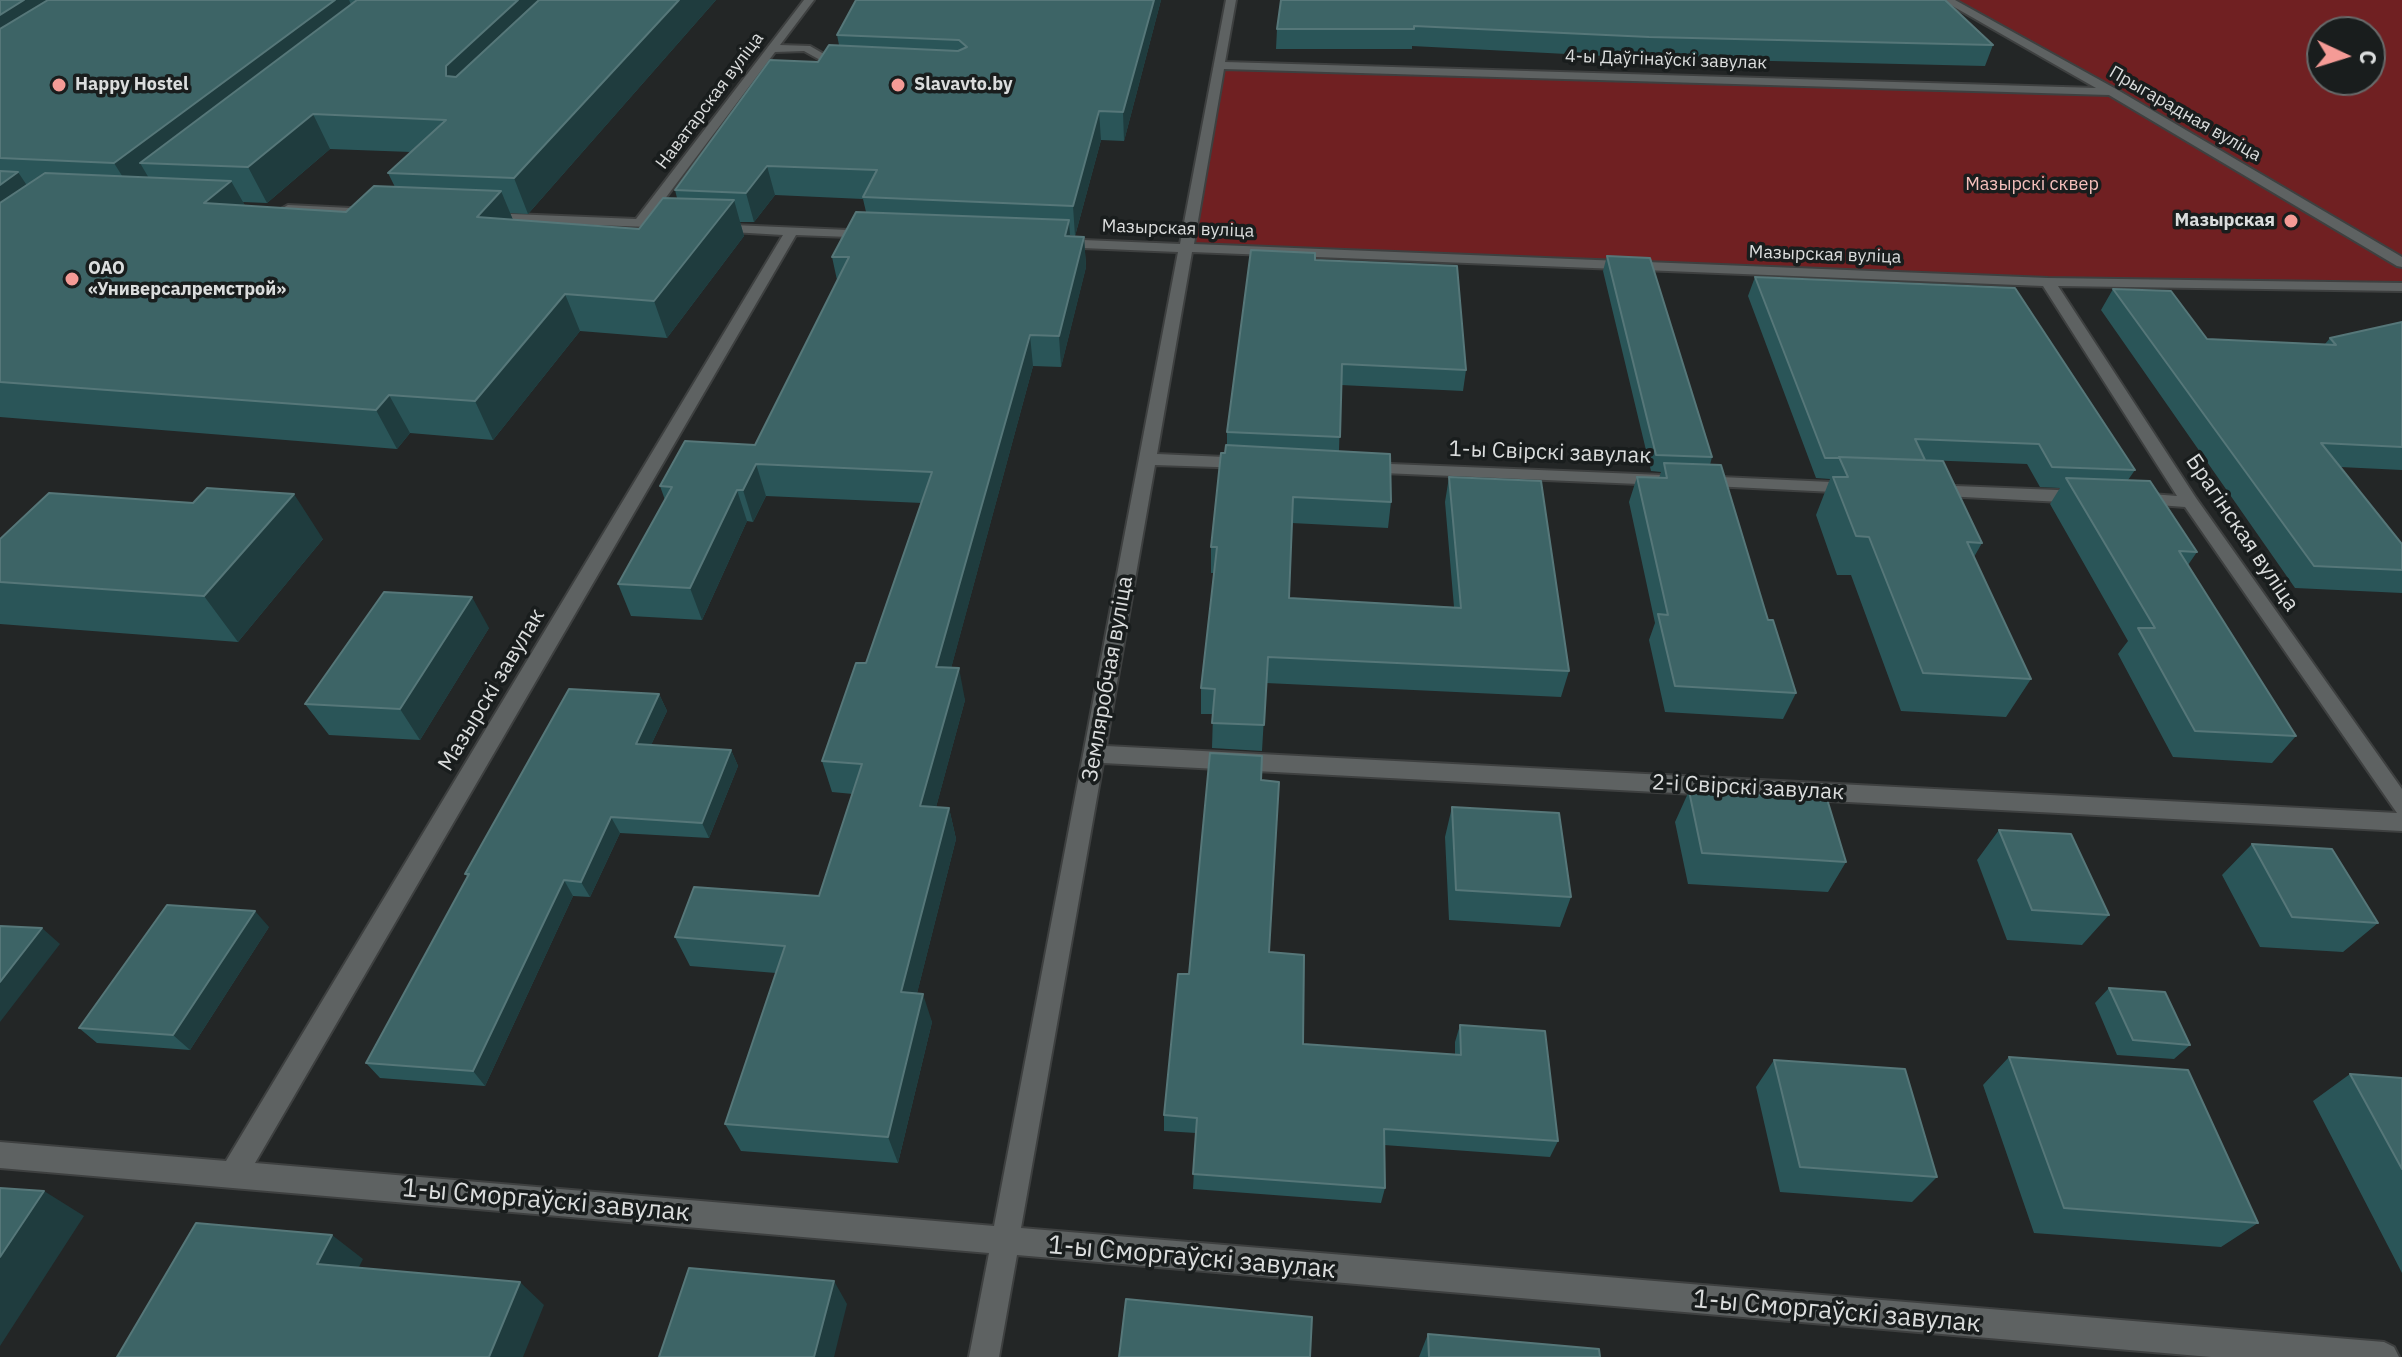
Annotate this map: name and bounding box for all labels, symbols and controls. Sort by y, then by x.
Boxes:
north arrow [2306,16,2386,96]
street label: Наватарская вуліца [651,28,769,174]
street label: 4-ы Даўгінаўскі завулак [1564,46,1768,74]
text: С [2353,49,2383,66]
street label: Прыгарадная вуліца [2105,62,2265,166]
place label: Happy Hostel [75,74,188,96]
place label: Slavavto.by [914,74,1013,96]
marker: Happy Hostel [50,76,68,94]
marker: Slavavto.by [889,76,907,94]
park label: Мазырскі сквер [1965,174,2099,196]
place label: Мазырская [2174,210,2275,232]
marker: Мазырская [2282,212,2300,230]
street label: Мазырская вуліца [1101,216,1255,242]
street label: Мазырская вуліца [1748,242,1902,268]
place label: ОАО «Универсалремстрой» [88,258,286,300]
marker: ОАО «Универсалремстрой» [63,270,81,288]
street label: 1-ы Свірскі завулак [1448,436,1652,470]
street label: Брагінская вуліца [2180,449,2304,617]
street label: Земляробчая вуліца [1077,574,1139,784]
street label: Мазырскі завулак [433,604,551,776]
street label: 2-і Свірскі завулак [1651,770,1845,806]
street label: 1-ы Сморгаўскі завулак [401,1173,691,1229]
street label: 1-ы Сморгаўскі завулак [1047,1230,1337,1286]
street label: 1-ы Сморгаўскі завулак [1692,1284,1982,1340]

